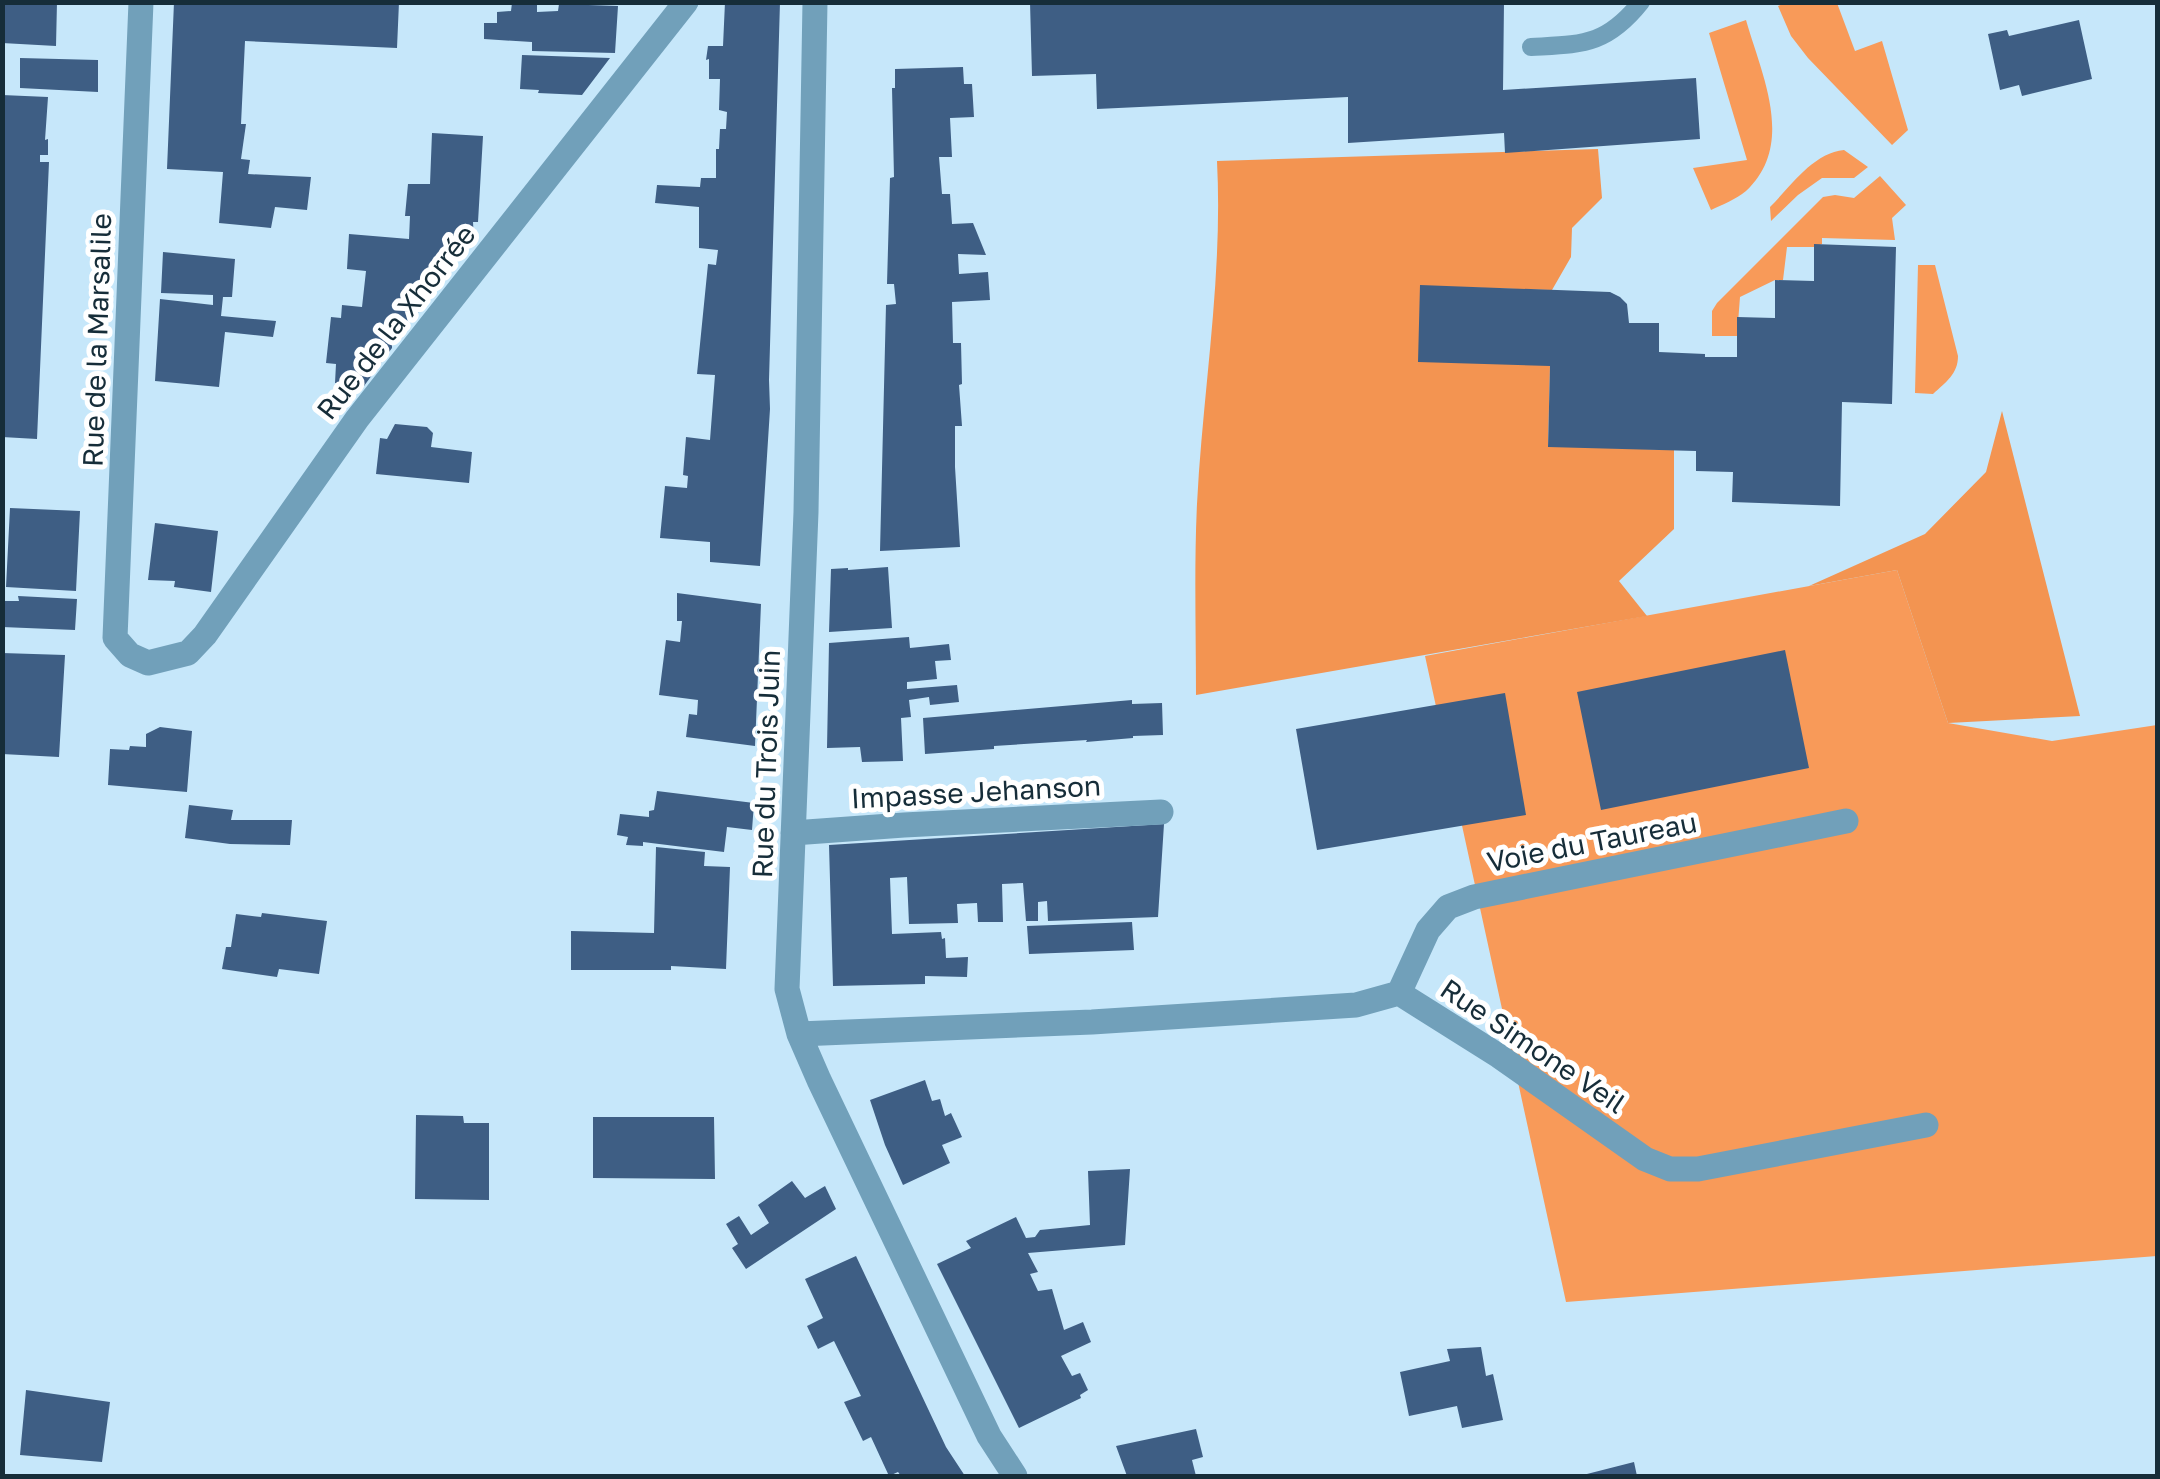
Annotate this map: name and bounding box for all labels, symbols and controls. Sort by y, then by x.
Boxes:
street label: Rue de la Marsalile [76,213,117,467]
street label: Rue de la Xhorrée [310,218,482,425]
street label: Rue du Trois Juin [745,649,786,879]
street label: Impasse Jehanson [850,768,1102,815]
street label: Voie du Taureau [1484,805,1700,878]
street label: Rue Simone Veil [1435,972,1632,1120]

